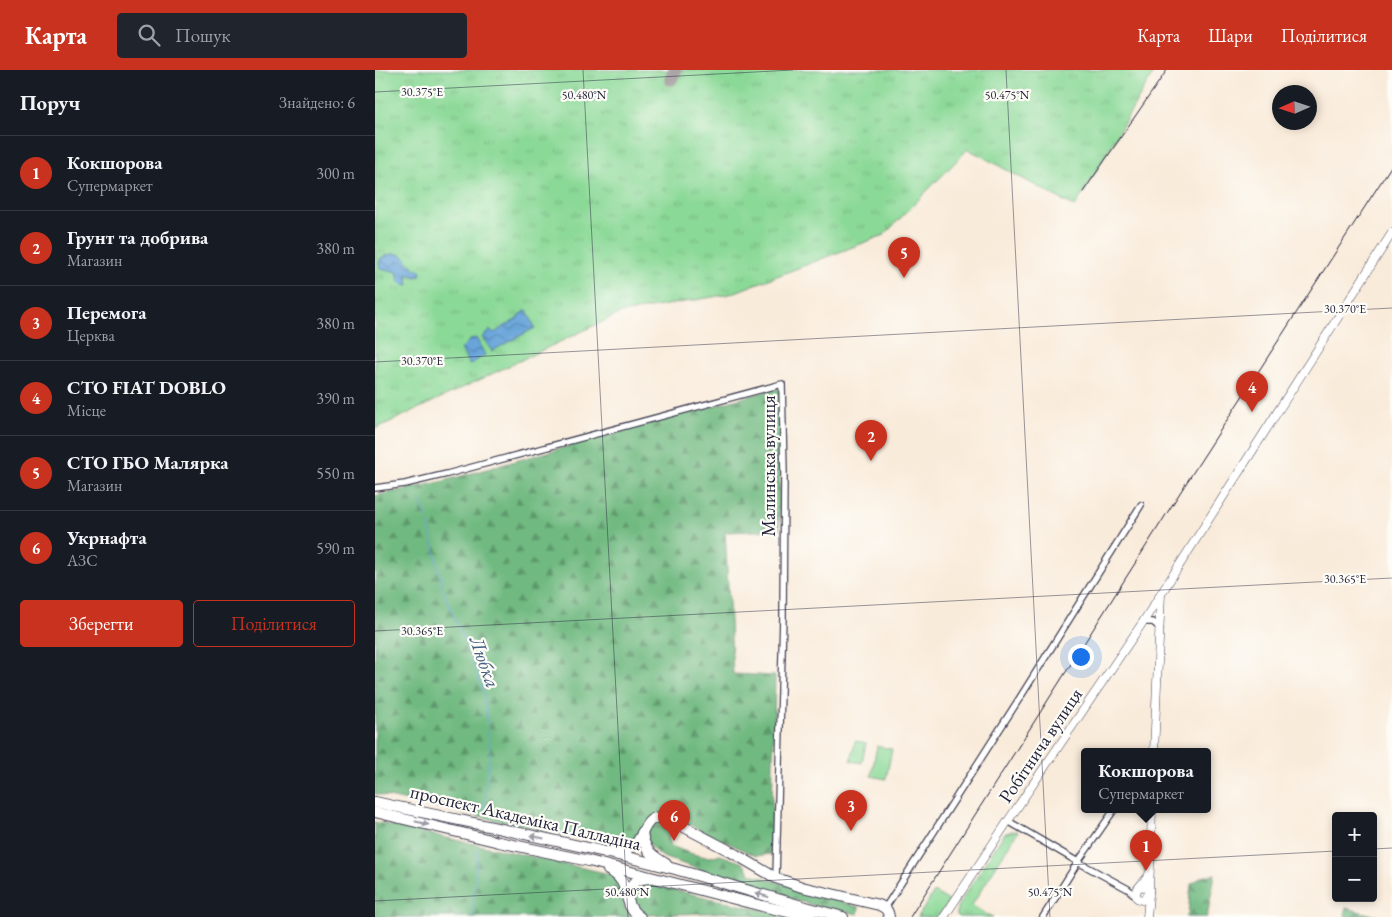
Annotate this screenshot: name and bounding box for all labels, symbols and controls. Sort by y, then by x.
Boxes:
search box [117,13,467,58]
text: Карта [25,20,87,51]
icon: search [135,21,163,49]
text: Пошук [175,23,231,48]
text: Карта [1137,24,1180,47]
text: Шари [1208,24,1253,47]
text: Поділитися [1281,24,1367,47]
text: 30.375°E [401,84,443,100]
north arrow [1272,85,1317,130]
text: 50.480°N [562,87,607,103]
text: 50.475°N [985,87,1030,103]
text: Поруч [20,89,80,116]
text: Знайдено: 6 [279,92,355,113]
text: Кокшорова [67,150,163,175]
text: 1 [32,163,40,184]
text: 300 m [316,163,355,184]
text: Супермаркет [67,175,153,196]
text: Грунт та добрива [67,225,208,250]
pin: 5 [888,237,920,278]
text: 2 [32,238,40,259]
text: 380 m [316,238,355,259]
text: Магазин [67,250,122,271]
text: Перемога [67,300,147,325]
text: 30.370°E [1324,301,1366,317]
text: 3 [32,313,40,334]
text: 380 m [316,313,355,334]
text: Церква [67,325,115,346]
text: 30.370°E [401,353,443,369]
pin: 4 [1236,371,1268,412]
text: СТО FIAT DOBLO [67,375,226,400]
text: 4 [32,388,40,409]
text: 390 m [316,388,355,409]
street label: Малинська вулиця [756,395,781,537]
text: Місце [67,400,106,421]
pin: 2 [855,420,887,461]
text: СТО ГБО Малярка [67,450,228,475]
text: 5 [32,463,40,484]
text: 550 m [316,463,355,484]
text: Магазин [67,475,122,496]
text: Укрнафта [67,525,147,550]
text: 6 [32,538,40,559]
text: 590 m [316,538,355,559]
text: АЗС [67,550,98,571]
text: 30.365°E [1324,571,1366,587]
button: Зберегти [20,600,183,647]
button: Поділитися [193,600,355,647]
text: 30.365°E [401,623,443,639]
water label: Любка [463,632,506,691]
your location [1068,644,1094,670]
street label: Робітнича вулиця [993,683,1088,808]
popup [1081,748,1211,813]
text: Кокшорова [1098,758,1194,783]
street label: проспект Академіка Палладіна [408,779,644,856]
text: Супермаркет [1098,783,1184,804]
pin: 3 [835,790,867,831]
pin: 6 [658,800,690,841]
map controls [1332,812,1377,902]
button: + [1332,812,1377,857]
one-way arrow [415,819,430,827]
pin: 1 [1130,830,1162,871]
one-way arrow [529,833,544,841]
button: − [1332,857,1377,902]
text: 50.480°N [605,884,650,900]
text: 50.475°N [1028,884,1073,900]
one-way arrow [754,891,769,899]

